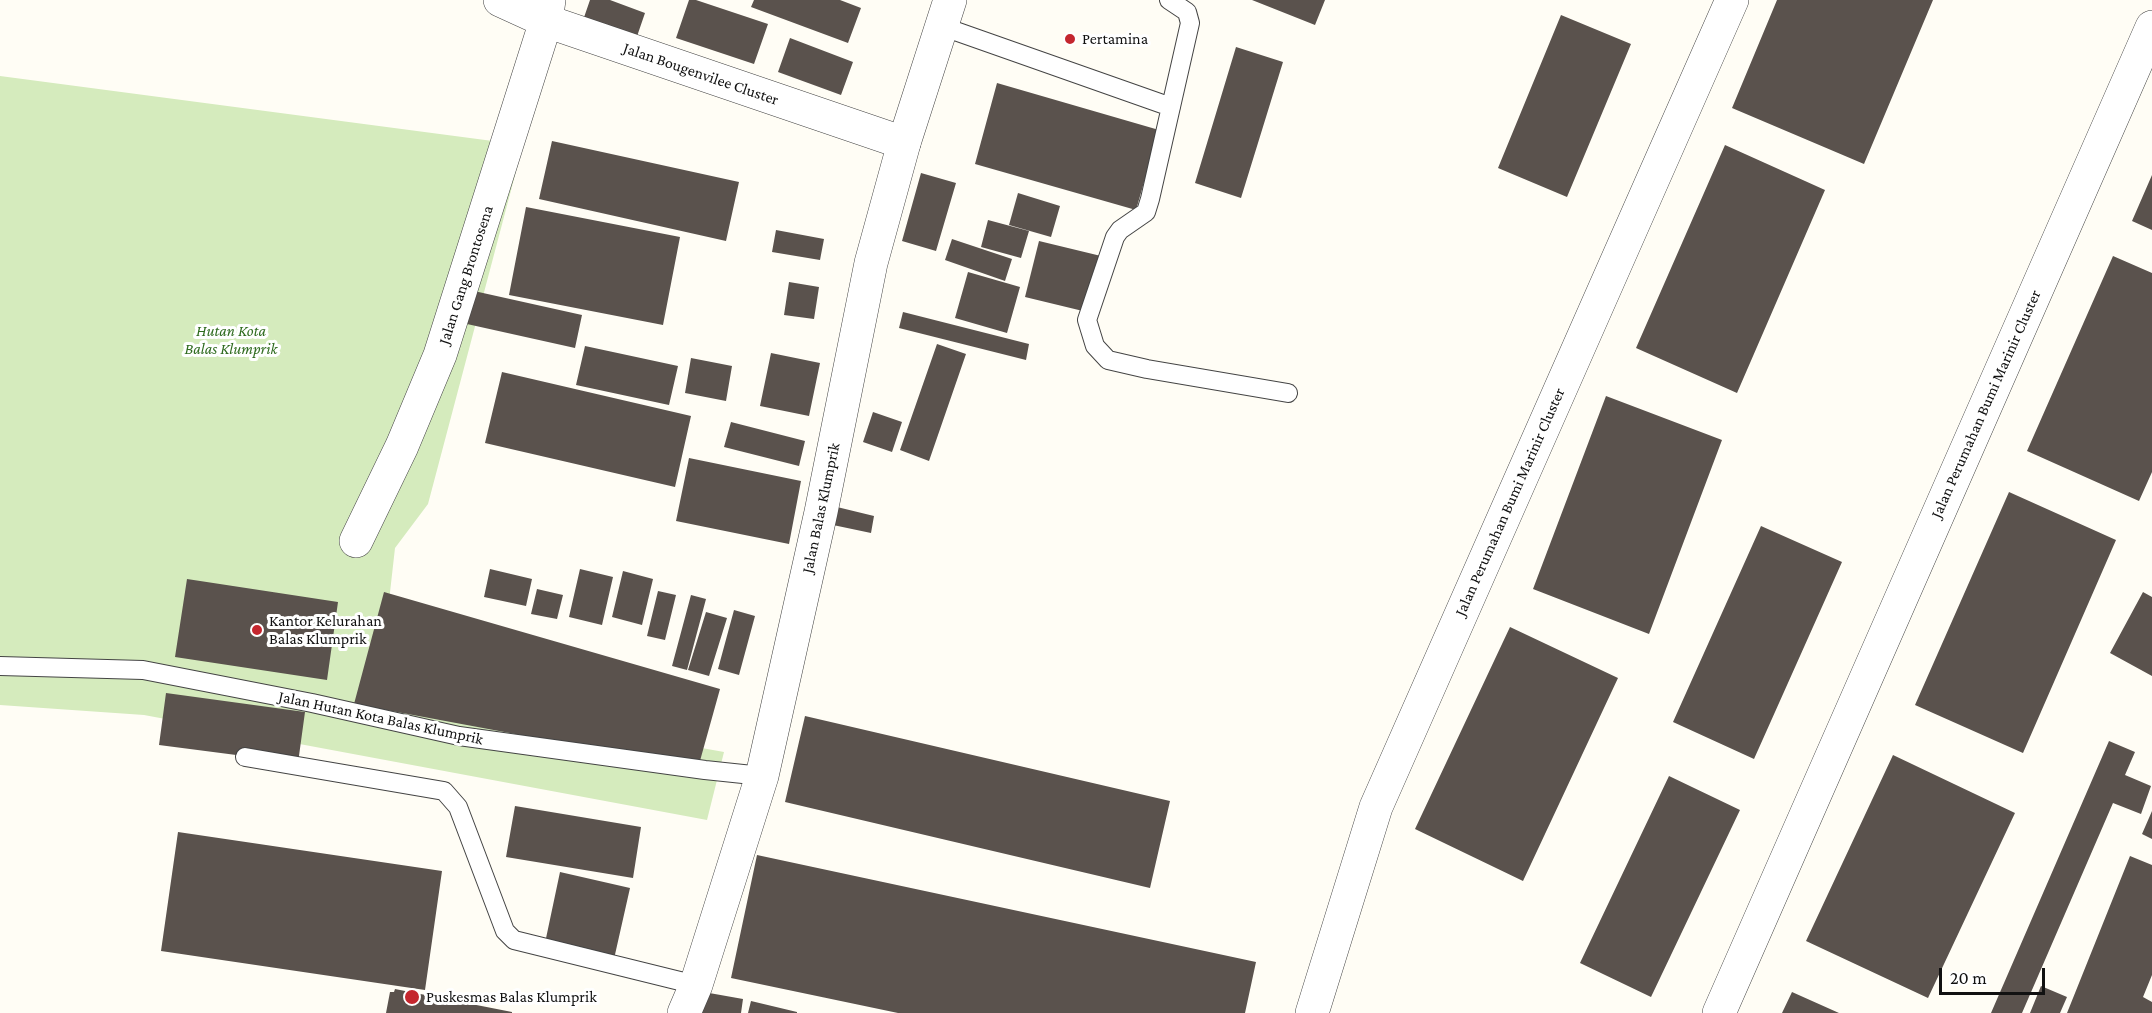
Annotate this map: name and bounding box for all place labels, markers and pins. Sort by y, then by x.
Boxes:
place label: Pertamina [1082,29,1148,49]
marker: Pertamina [1063,32,1077,46]
place label: Kantor Kelurahan Balas Klumprik [269,611,382,649]
marker: Kantor Kelurahan Balas Klumprik [250,623,264,637]
place label: Puskesmas Balas Klumprik [426,987,597,1007]
marker: Puskesmas Balas Klumprik [403,988,421,1006]

